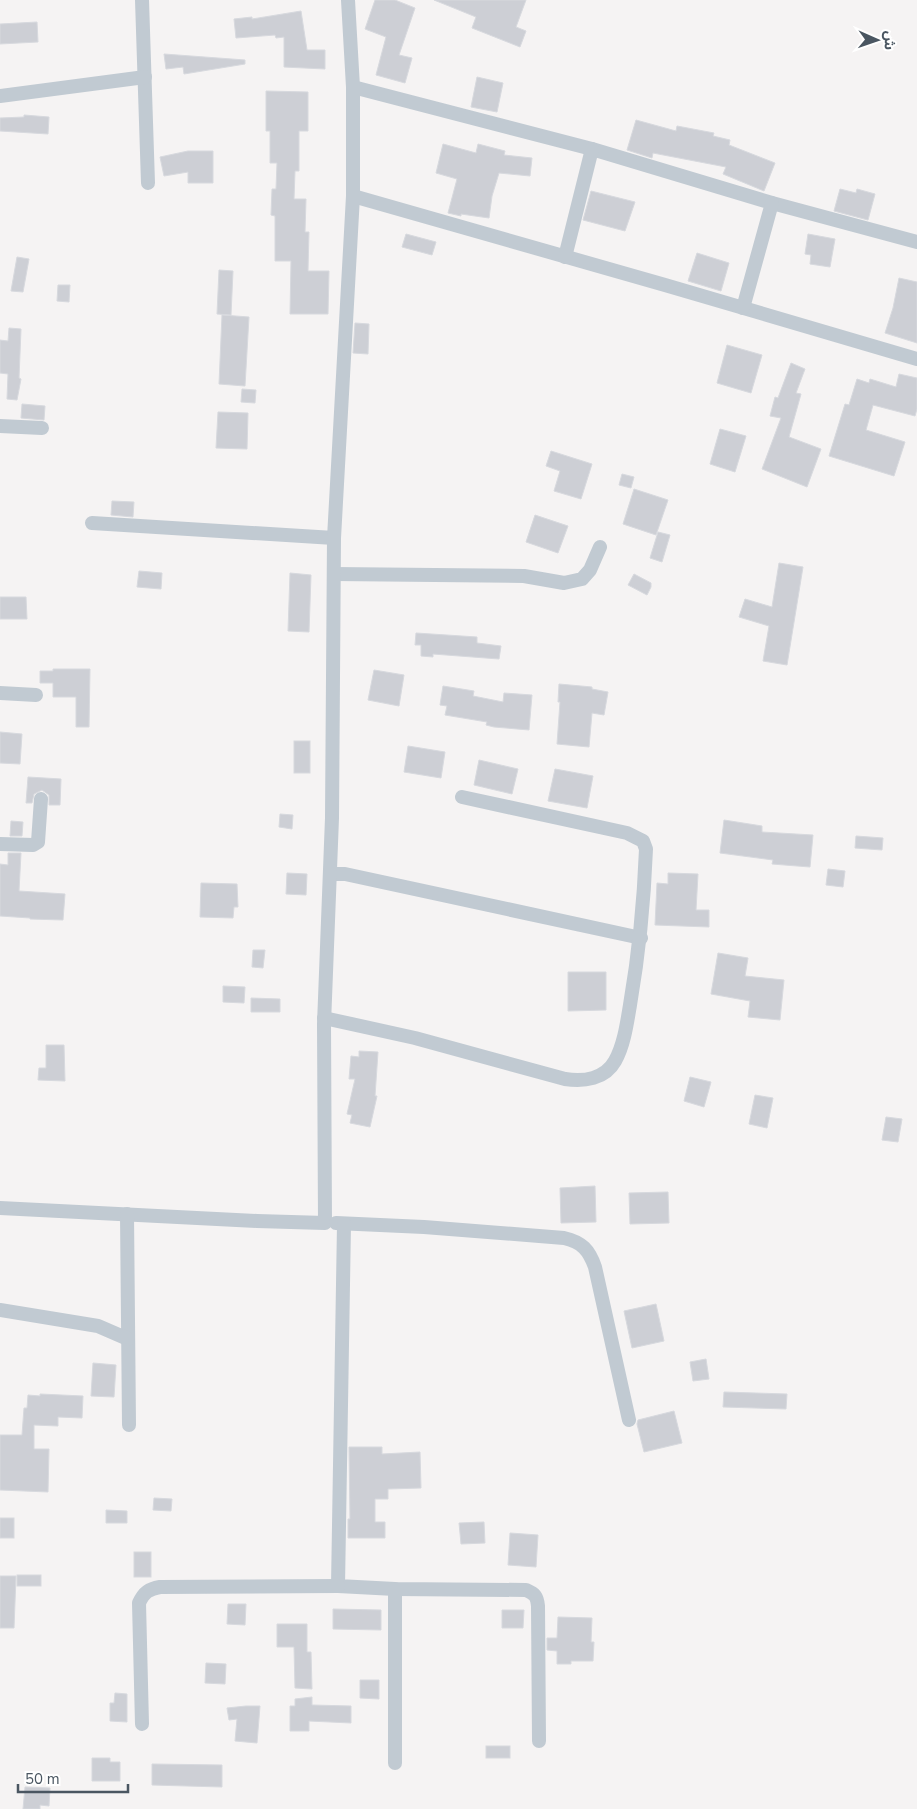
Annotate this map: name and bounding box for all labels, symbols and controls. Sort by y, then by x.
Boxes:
north arrow [852,15,902,65]
text: ش [880,31,899,50]
scale bar [18,1762,128,1794]
text: 50 m [25,1769,60,1789]

